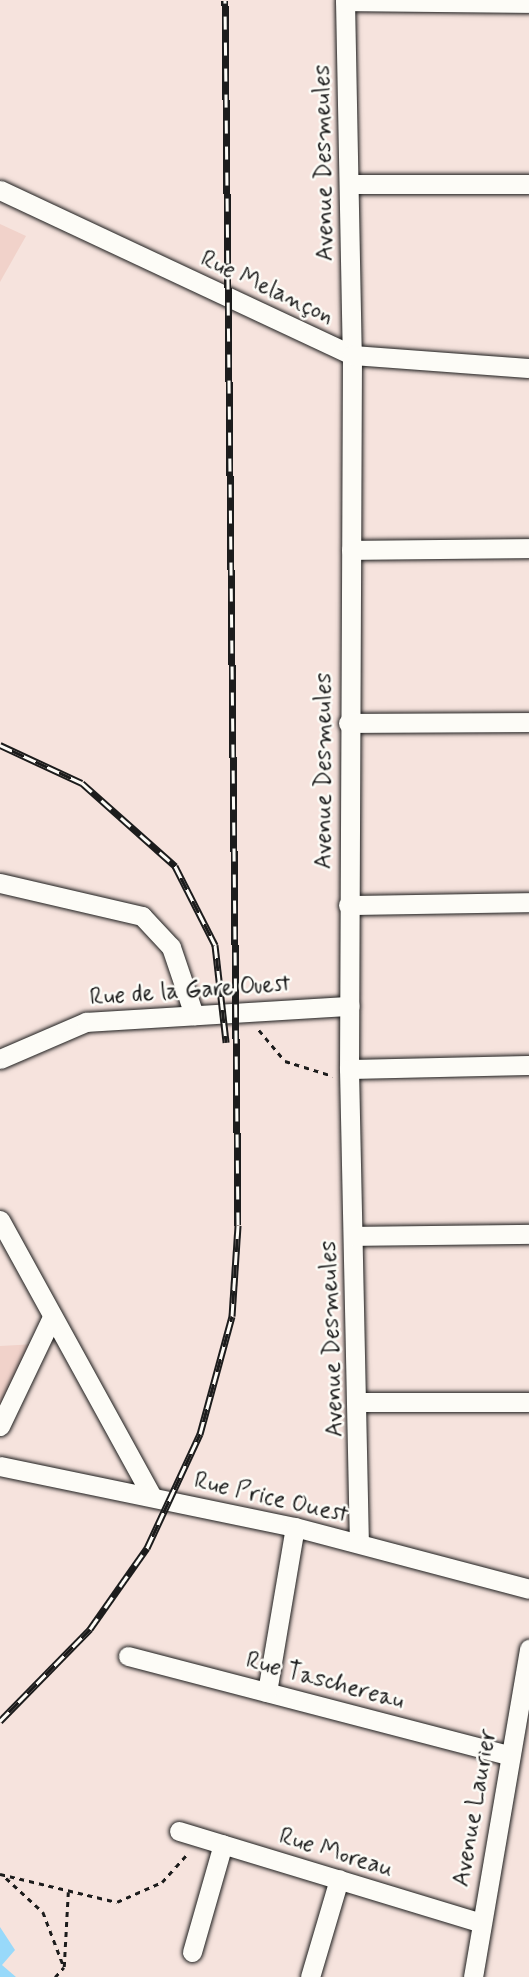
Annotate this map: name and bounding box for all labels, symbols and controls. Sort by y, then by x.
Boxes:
street label: Avenue Desmeules [308,64,340,262]
street label: Rue Melançon [196,245,338,331]
street label: Avenue Desmeules [310,672,338,870]
street label: Rue de la Gare Ouest [89,970,291,1012]
street label: Avenue Desmeules [314,1240,350,1438]
street label: Rue Price Ouest [195,1467,347,1529]
street label: Rue Taschereau [245,1647,405,1715]
street label: Avenue Laurier [447,1729,503,1887]
street label: Rue Moreau [275,1822,397,1884]

